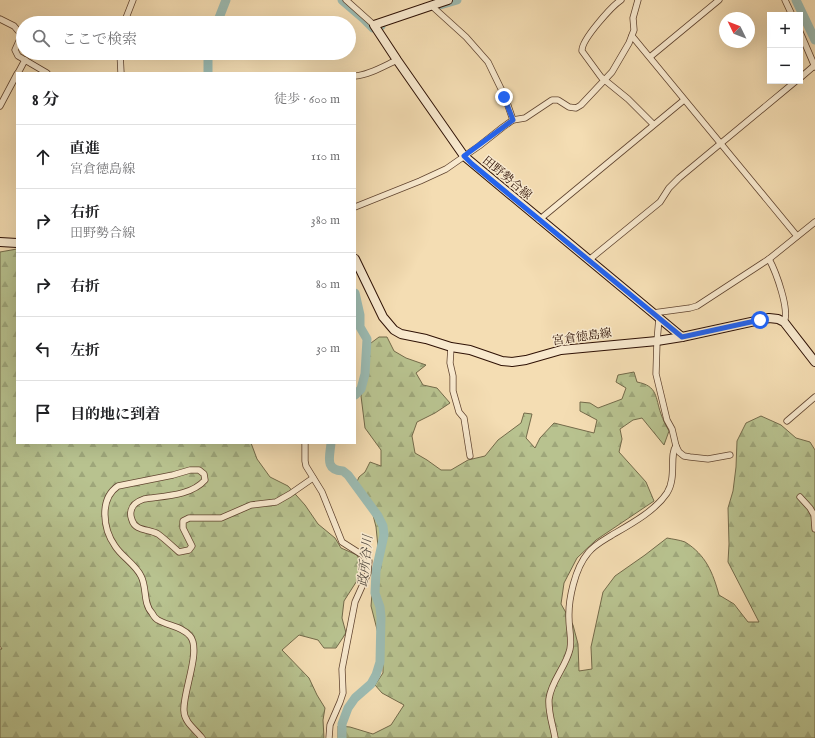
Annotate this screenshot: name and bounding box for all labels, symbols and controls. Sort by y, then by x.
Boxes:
north arrow [719,12,755,48]
map controls [767,12,803,84]
button: + [767,12,803,48]
search box [16,16,356,60]
icon: search [30,27,52,49]
text: ここで検索 [62,30,137,49]
button: − [767,48,803,84]
route end [495,88,513,106]
text: 8 分 [32,90,59,111]
text: 徒歩 · 600 m [274,91,340,108]
text: 直進 [70,139,100,158]
icon: ahead [32,146,54,168]
text: 110 m [311,148,340,165]
street label: 田野勢合線 [479,153,535,203]
text: 宮倉徳島線 [70,161,135,178]
text: 右折 [70,203,100,222]
icon: right [32,210,54,232]
text: 380 m [311,212,340,229]
text: 田野勢合線 [70,225,135,242]
icon: right [32,274,54,296]
text: 80 m [316,276,340,293]
text: 右折 [70,277,100,296]
route start [751,311,769,329]
street label: 宮倉徳島線 [551,325,613,349]
icon: left [32,338,54,360]
text: 30 m [316,340,340,357]
text: 左折 [70,341,100,360]
icon: arrive [32,402,54,424]
text: 目的地に到着 [70,405,160,424]
water label: 政所谷川 [355,532,377,588]

